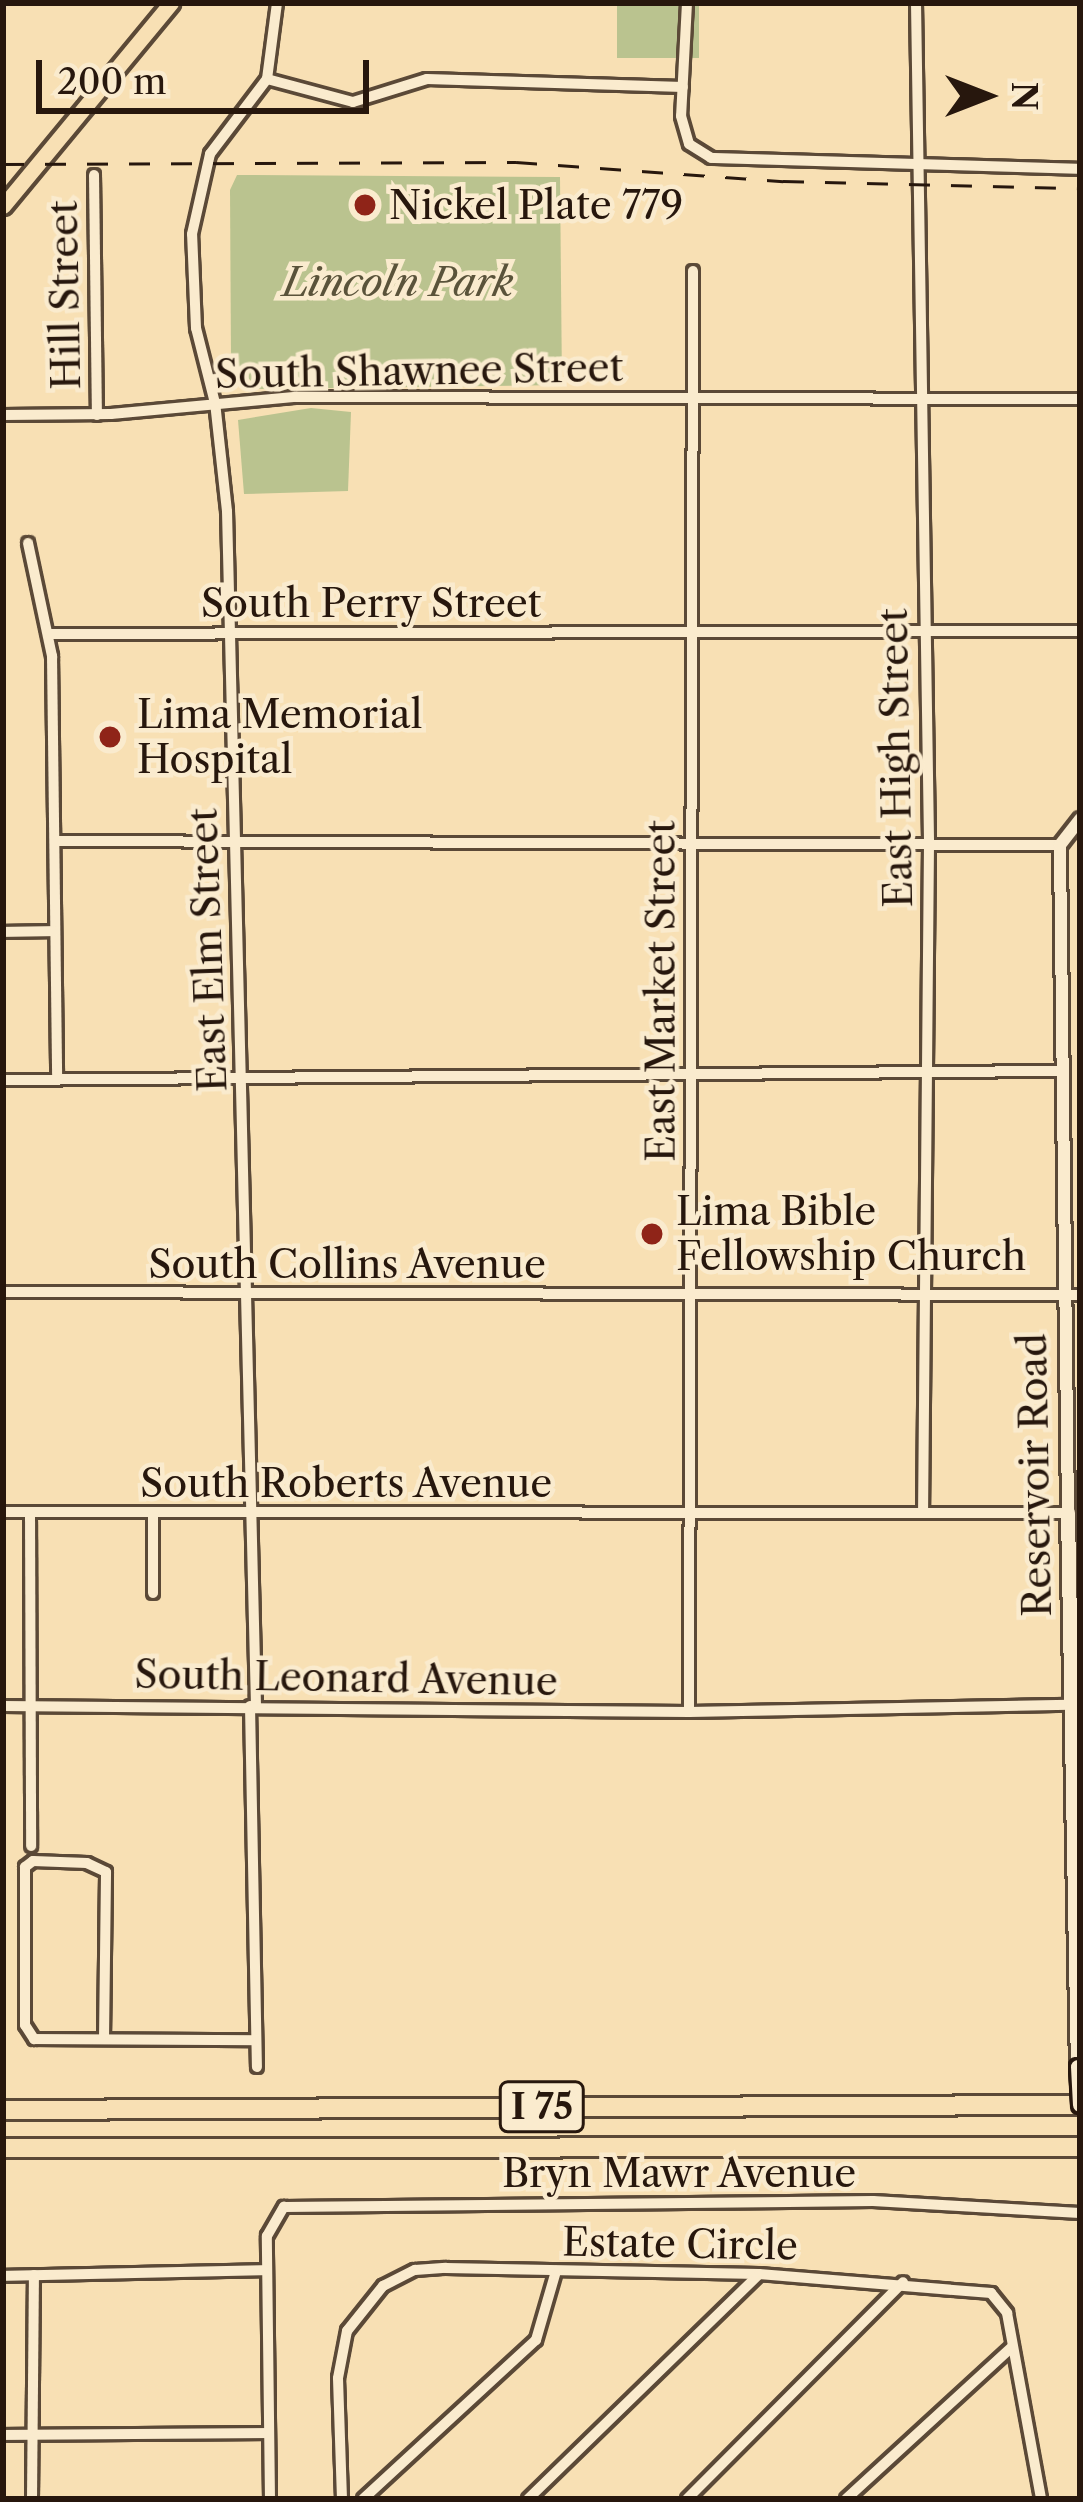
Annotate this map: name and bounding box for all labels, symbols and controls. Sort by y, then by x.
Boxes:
scale bar [42,36,375,110]
north arrow [927,36,1047,156]
text: 200 m [57,59,166,103]
text: N [1003,82,1044,110]
place label: Nickel Plate 779 [389,182,683,228]
marker: Nickel Plate 779 [352,192,378,218]
street label: Hill Street [40,200,90,390]
park label: Lincoln Park [283,259,513,305]
street label: South Shawnee Street [214,344,624,398]
street label: South Perry Street [200,580,542,626]
street label: East High Street [870,608,922,908]
place label: Lima Memorial Hospital [137,692,423,783]
marker: Lima Memorial Hospital [94,721,126,753]
street label: East Elm Street [180,807,236,1093]
street label: East Market Street [638,820,684,1162]
place label: Lima Bible Fellowship Church [676,1189,1026,1280]
marker: Lima Bible Fellowship Church [639,1221,665,1247]
street label: South Collins Avenue [147,1241,547,1287]
street label: Reservoir Road [1009,1332,1061,1618]
street label: South Roberts Avenue [139,1460,553,1506]
street label: South Leonard Avenue [133,1651,559,1705]
road number: I 75 [497,2077,587,2137]
street label: Bryn Mawr Avenue [501,2150,857,2196]
street label: Estate Circle [562,2219,798,2269]

